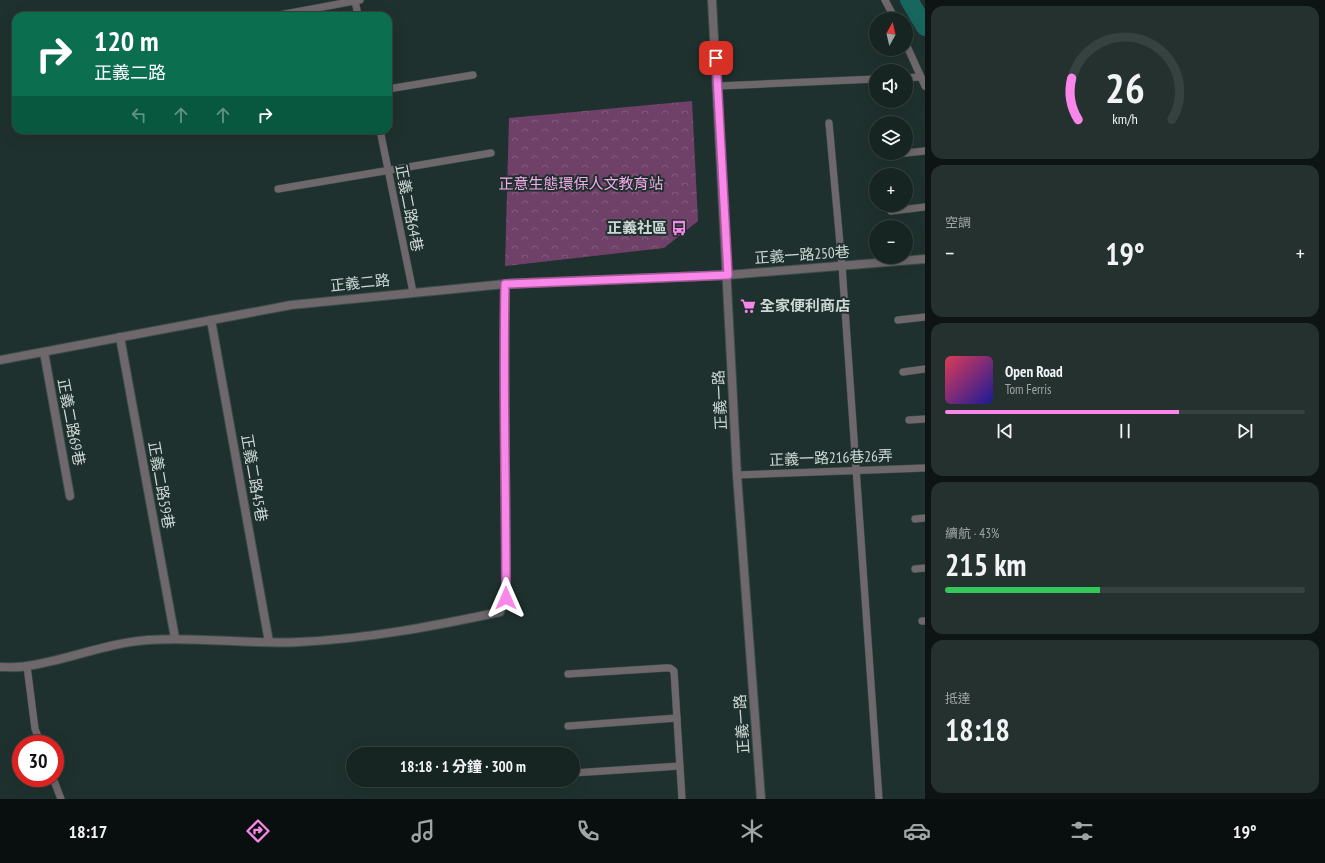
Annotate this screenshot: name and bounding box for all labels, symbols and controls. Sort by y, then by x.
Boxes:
north arrow [869,12,913,56]
map controls [869,12,913,264]
text: 120 m [94,22,158,59]
icon: right [28,28,80,80]
pin [699,41,733,75]
icon: arrive [705,47,727,69]
text: 正義二路 [94,61,166,84]
text: 26 [1105,61,1145,114]
button: sound [869,64,913,108]
icon: left [128,104,150,126]
icon: ahead [170,104,192,126]
icon: ahead [212,104,234,126]
icon: right [254,104,276,126]
text: km/h [1112,109,1138,128]
button: layers [869,116,913,160]
street label: 正義二路64巷 [392,163,427,253]
button: + [869,168,913,212]
park label: 正意生態環保人文教育站 [498,174,664,193]
text: 空調 [945,214,971,231]
place label: 正義社區 [607,218,667,237]
bus stop icon: 正義社區 [670,219,688,237]
button: − [869,220,913,264]
text: 19° [1105,234,1145,273]
text: − [945,239,954,267]
text: + [1296,239,1305,267]
street label: 正義一路250巷 [754,242,850,267]
street label: 正義二路 [329,270,391,295]
place label: 全家便利商店 [760,296,850,315]
supermarket icon: 全家便利商店 [739,297,757,315]
text: Open Road [1005,362,1063,381]
street label: 正義一路 [708,370,731,430]
street label: 正義二路69巷 [54,377,89,467]
text: Tom Ferris [1005,381,1051,398]
icon: previous [994,420,1016,442]
icon: pause [1114,420,1136,442]
icon: next [1234,420,1256,442]
street label: 正義二路45巷 [237,433,272,523]
street label: 正義二路59巷 [144,440,179,530]
street label: 正義一路216巷26弄 [769,446,893,469]
text: 續航 · 43% [945,525,999,542]
text: 215 km [945,545,1026,584]
position arrow [485,577,527,619]
text: 抵達 [945,690,971,707]
street label: 正義一路 [730,693,753,755]
text: 18:18 [945,710,1010,749]
speed limit sign: 30 [12,735,64,787]
text: 18:18 · 1 分鐘 · 300 m [400,757,526,776]
icon: directions [244,817,272,845]
icon: music [409,817,437,845]
icon: phone [574,817,602,845]
icon: climate [738,817,766,845]
icon: car [903,817,931,845]
icon: filters [1068,817,1096,845]
text: 18:17 [68,820,107,843]
text: 19° [1233,820,1257,843]

